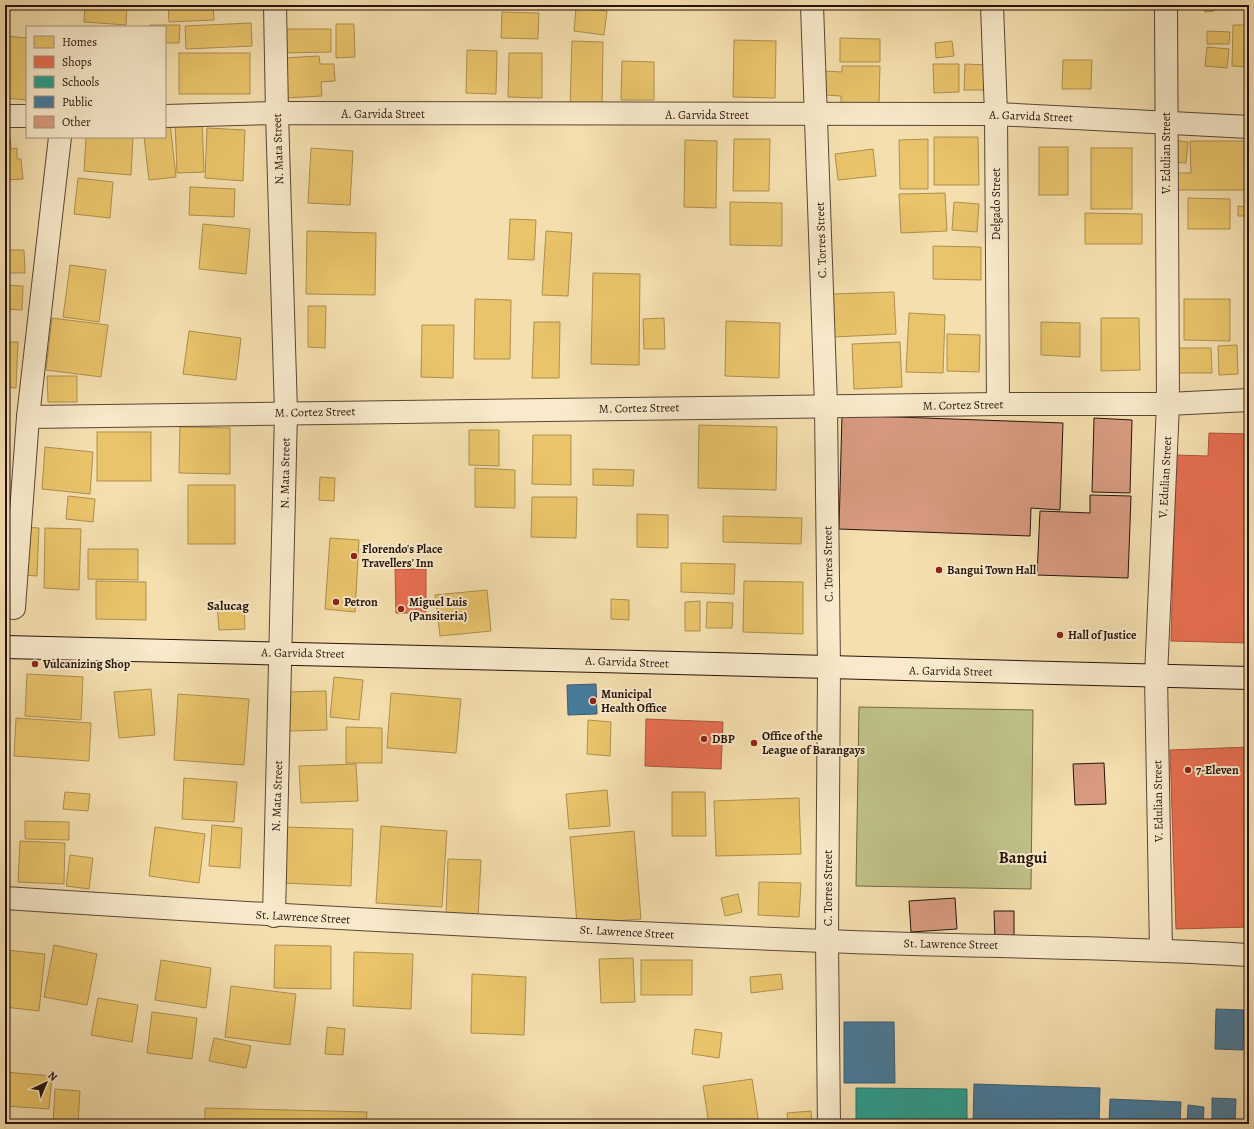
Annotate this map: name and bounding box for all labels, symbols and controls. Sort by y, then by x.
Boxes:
legend [26,26,166,138]
text: Homes [62,34,97,50]
text: Shops [62,54,92,70]
text: Schools [62,74,99,90]
text: Public [62,94,93,110]
street label: A. Garvida Street [340,106,425,122]
street label: A. Garvida Street [664,107,749,123]
street label: A. Garvida Street [988,107,1073,125]
street label: V. Edulian Street [1158,112,1174,195]
street label: N. Mata Street [269,113,287,185]
text: Other [62,114,91,130]
street label: Delgado Street [988,168,1004,240]
street label: C. Torres Street [812,202,830,278]
street label: M. Cortez Street [923,396,1003,414]
street label: M. Cortez Street [599,399,679,417]
street label: M. Cortez Street [275,403,355,421]
street label: V. Edulian Street [1155,436,1175,519]
street label: N. Mata Street [276,437,294,509]
street label: C. Torres Street [819,526,837,602]
place label: Florendo's Place Travellers' Inn [362,541,443,571]
marker: Florendo's Place Travellers' Inn [349,551,359,561]
place label: Bangui Town Hall [947,562,1037,578]
marker: Bangui Town Hall [934,565,944,575]
place label: Petron [344,594,378,610]
place label: Miguel Luis (Pansiteria) [409,594,467,624]
district label: Salucag [207,597,249,614]
marker: Petron [331,597,341,607]
marker: Miguel Luis (Pansiteria) [396,604,406,614]
place label: Hall of Justice [1068,627,1137,643]
marker: Hall of Justice [1055,630,1065,640]
street label: A. Garvida Street [260,644,345,662]
street label: A. Garvida Street [584,653,669,671]
place label: Vulcanizing Shop [42,656,131,672]
marker: Vulcanizing Shop [30,659,40,669]
street label: A. Garvida Street [908,662,993,680]
place label: Municipal Health Office [601,686,667,716]
marker: Municipal Health Office [588,696,598,706]
place label: Office of the League of Barangays [762,728,865,758]
place label: DBP [712,731,735,747]
marker: DBP [699,734,709,744]
marker: Office of the League of Barangays [749,738,759,748]
street label: N. Mata Street [268,760,286,832]
street label: V. Edulian Street [1149,760,1167,843]
place label: 7-Eleven [1196,762,1239,778]
marker: 7-Eleven [1183,765,1193,775]
district label: Bangui [999,847,1047,869]
street label: C. Torres Street [820,850,836,926]
street label: St. Lawrence Street [255,907,351,927]
street label: St. Lawrence Street [579,922,675,942]
street label: St. Lawrence Street [904,935,998,953]
north arrow [26,1063,66,1103]
text: N [45,1068,61,1084]

